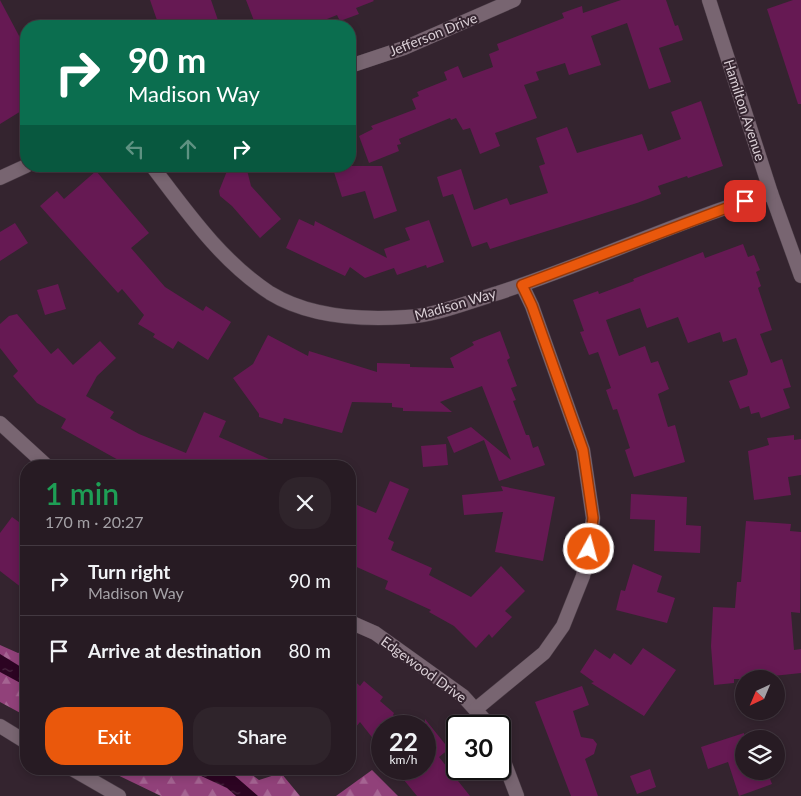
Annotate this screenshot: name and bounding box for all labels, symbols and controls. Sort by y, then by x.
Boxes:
street label: Jefferson Drive [387,9,479,59]
text: 90 m [128,38,206,80]
icon: right [45,40,110,105]
street label: Hamilton Avenue [721,57,769,163]
text: Madison Way [128,80,260,107]
icon: left [121,135,149,163]
icon: ahead [174,135,202,163]
icon: right [227,135,255,163]
pin [724,180,766,222]
icon: arrive [731,187,759,215]
street label: Madison Way [412,284,498,324]
text: 1 min [45,475,119,511]
button: close [279,477,331,529]
text: 170 m · 20:27 [45,512,144,531]
position arrow [562,522,614,574]
text: Turn right [88,560,170,583]
icon: right [45,567,73,595]
text: 90 m [288,569,331,592]
text: Madison Way [88,583,184,602]
street label: Edgewood Drive [378,632,470,706]
icon: arrive [45,637,73,665]
text: Arrive at destination [88,639,261,662]
text: 80 m [288,639,331,662]
north arrow [735,670,785,720]
map controls [735,670,785,780]
button: Exit [45,707,183,765]
button: Share [193,707,331,765]
speed limit sign: 30 [446,715,511,780]
text: 22 [389,726,418,756]
button: layers [735,730,785,780]
text: km/h [389,752,418,767]

